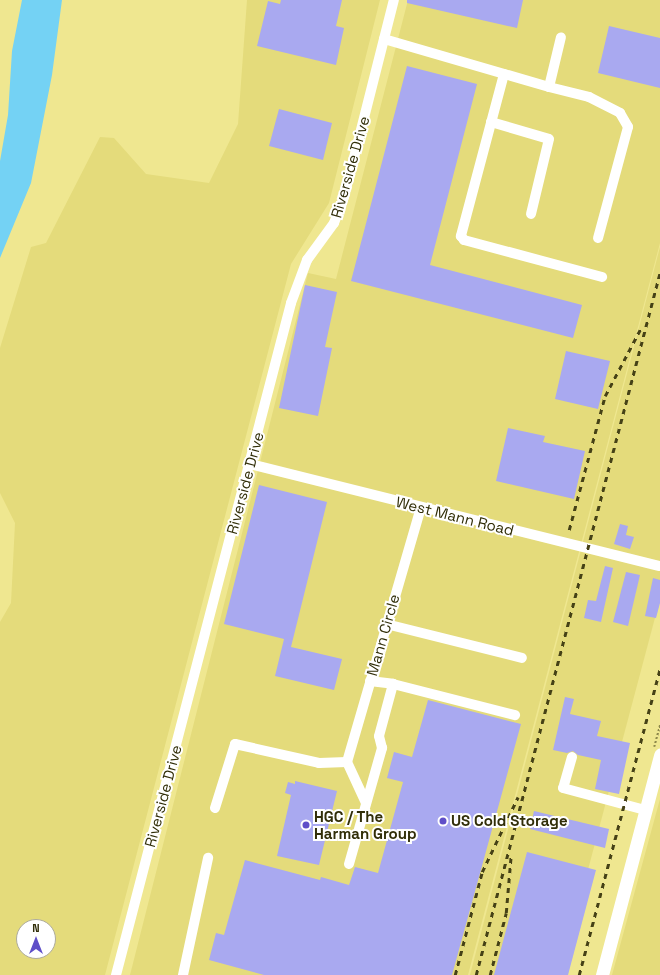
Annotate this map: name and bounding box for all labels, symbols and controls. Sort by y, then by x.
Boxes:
street label: Riverside Drive [327,114,373,220]
street label: Riverside Drive [223,430,267,536]
street label: West Mann Road [394,493,516,539]
street label: Mann Circle [363,592,403,678]
street label: Riverside Drive [141,743,185,849]
place label: HGC / The Harman Group [314,807,417,842]
place label: US Cold Storage [451,812,568,830]
marker: US Cold Storage [438,816,448,826]
marker: HGC / The Harman Group [301,820,311,830]
north arrow [16,919,56,959]
text: N [32,921,40,935]

